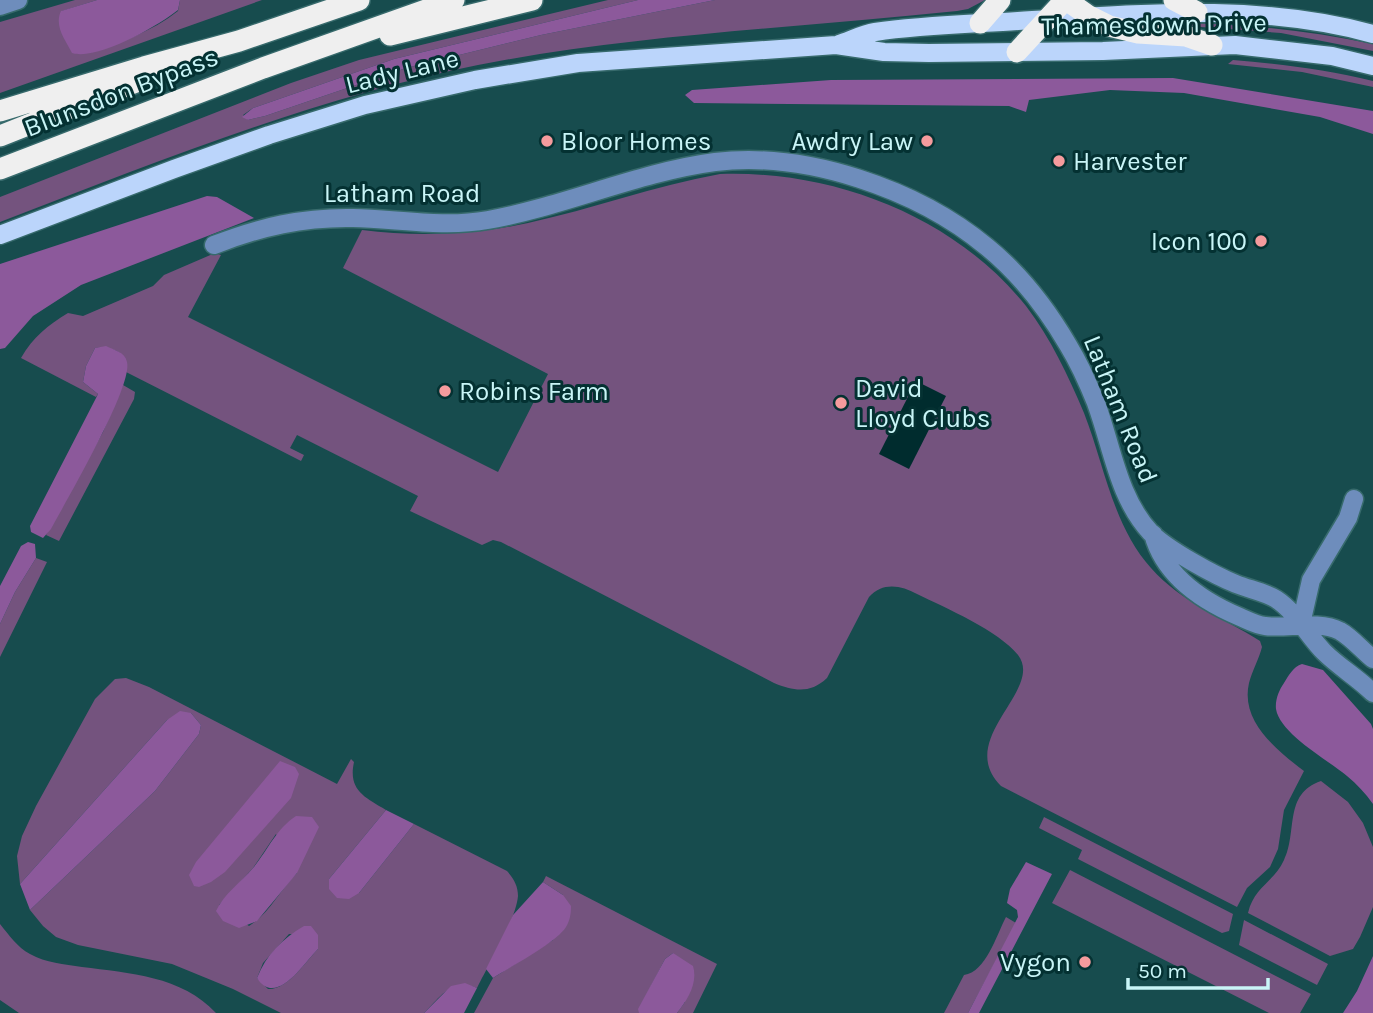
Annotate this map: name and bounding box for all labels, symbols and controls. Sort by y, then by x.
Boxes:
street label: Thamesdown Drive [1041,7,1267,42]
street label: Blunsdon Bypass [20,41,222,144]
street label: Lady Lane [342,42,462,101]
place label: Bloor Homes [561,126,711,157]
place label: Awdry Law [791,126,913,157]
marker: Bloor Homes [539,133,555,149]
marker: Awdry Law [919,133,935,149]
place label: Harvester [1073,146,1187,177]
marker: Harvester [1051,153,1067,169]
street label: Latham Road [324,178,480,209]
place label: Icon 100 [1151,226,1247,257]
marker: Icon 100 [1253,233,1269,249]
street label: Latham Road [1077,331,1164,488]
place label: David Lloyd Clubs [855,373,990,434]
place label: Robins Farm [459,376,609,407]
marker: Robins Farm [437,383,453,399]
marker: David Lloyd Clubs [833,395,849,411]
scale bar [1128,946,1268,990]
place label: Vygon [1000,947,1071,978]
marker: Vygon [1077,954,1093,970]
text: 50 m [1138,959,1187,983]

